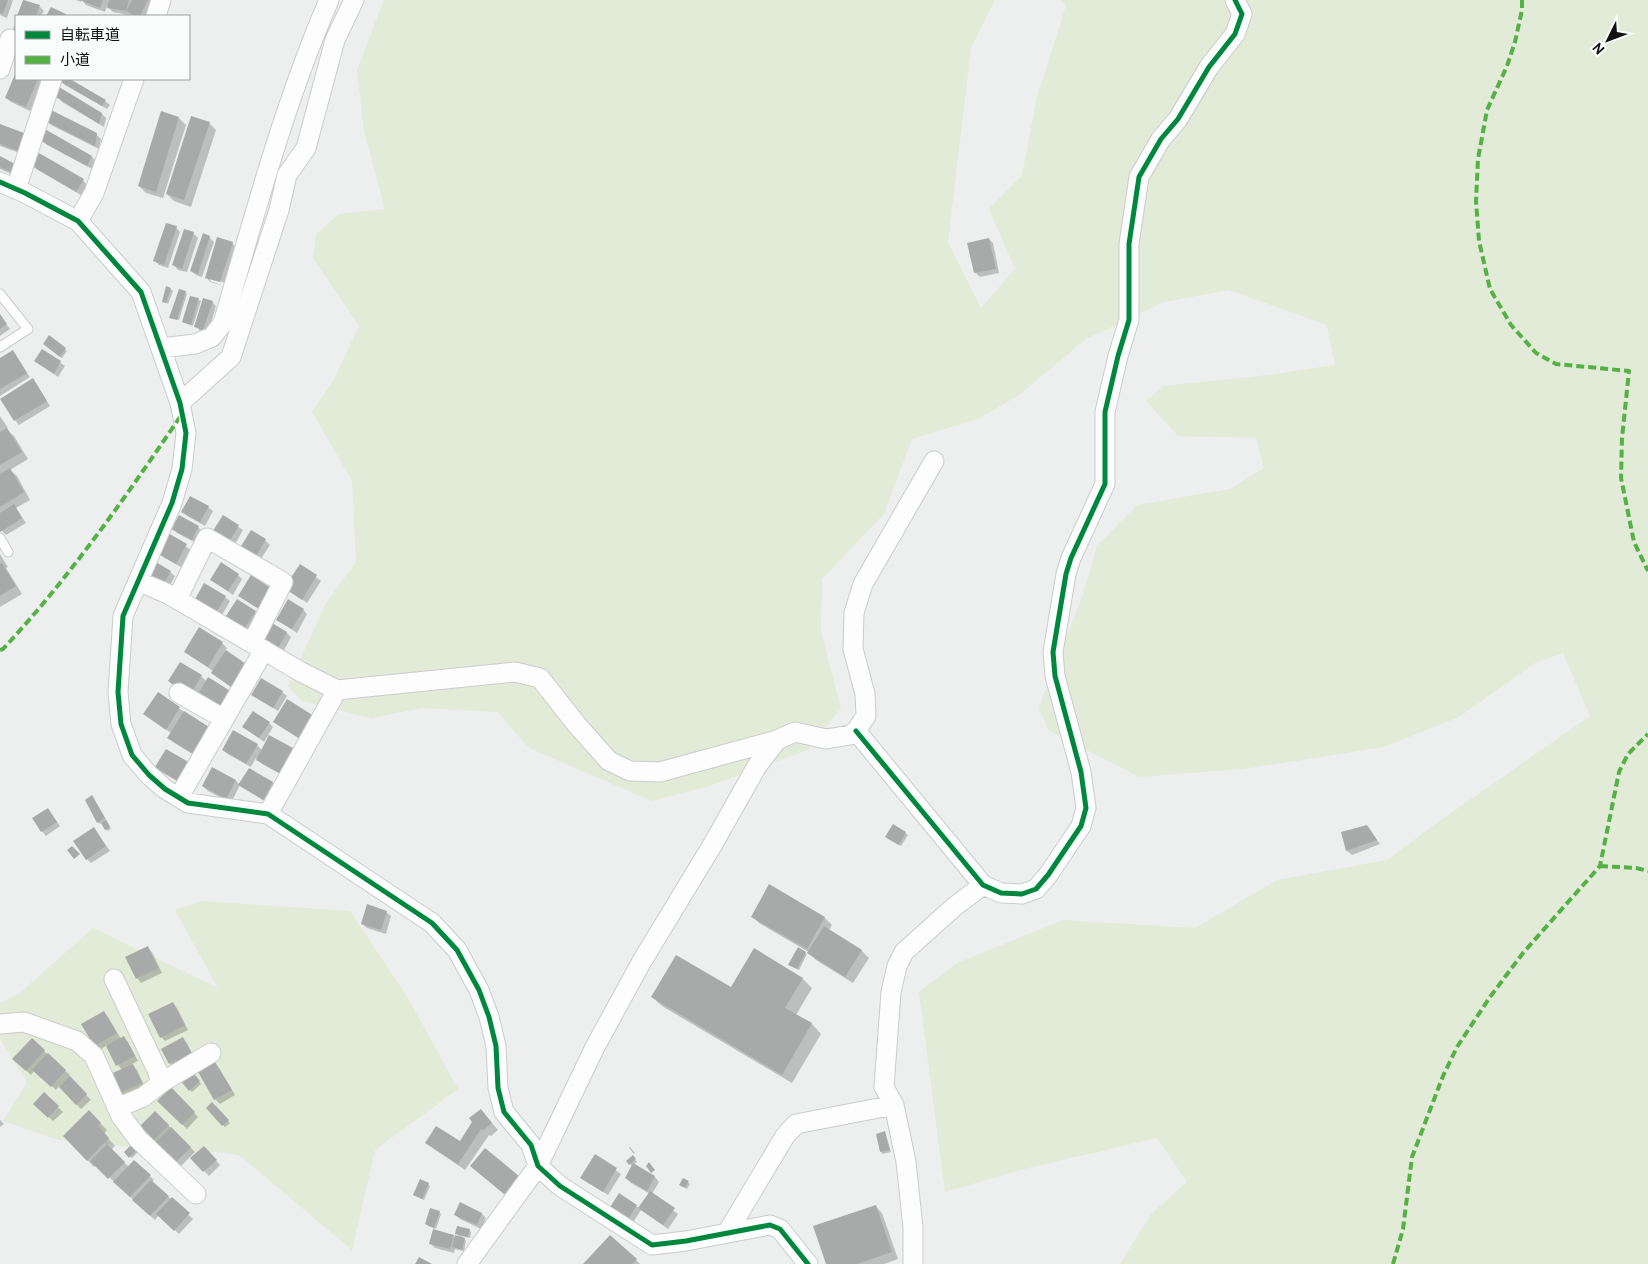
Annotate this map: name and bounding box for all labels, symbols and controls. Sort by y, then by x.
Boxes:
legend [15,15,190,80]
north arrow [1583,15,1633,65]
text: 自転車道 [60,27,120,46]
text: N [1590,38,1609,57]
text: 小道 [60,52,90,71]

